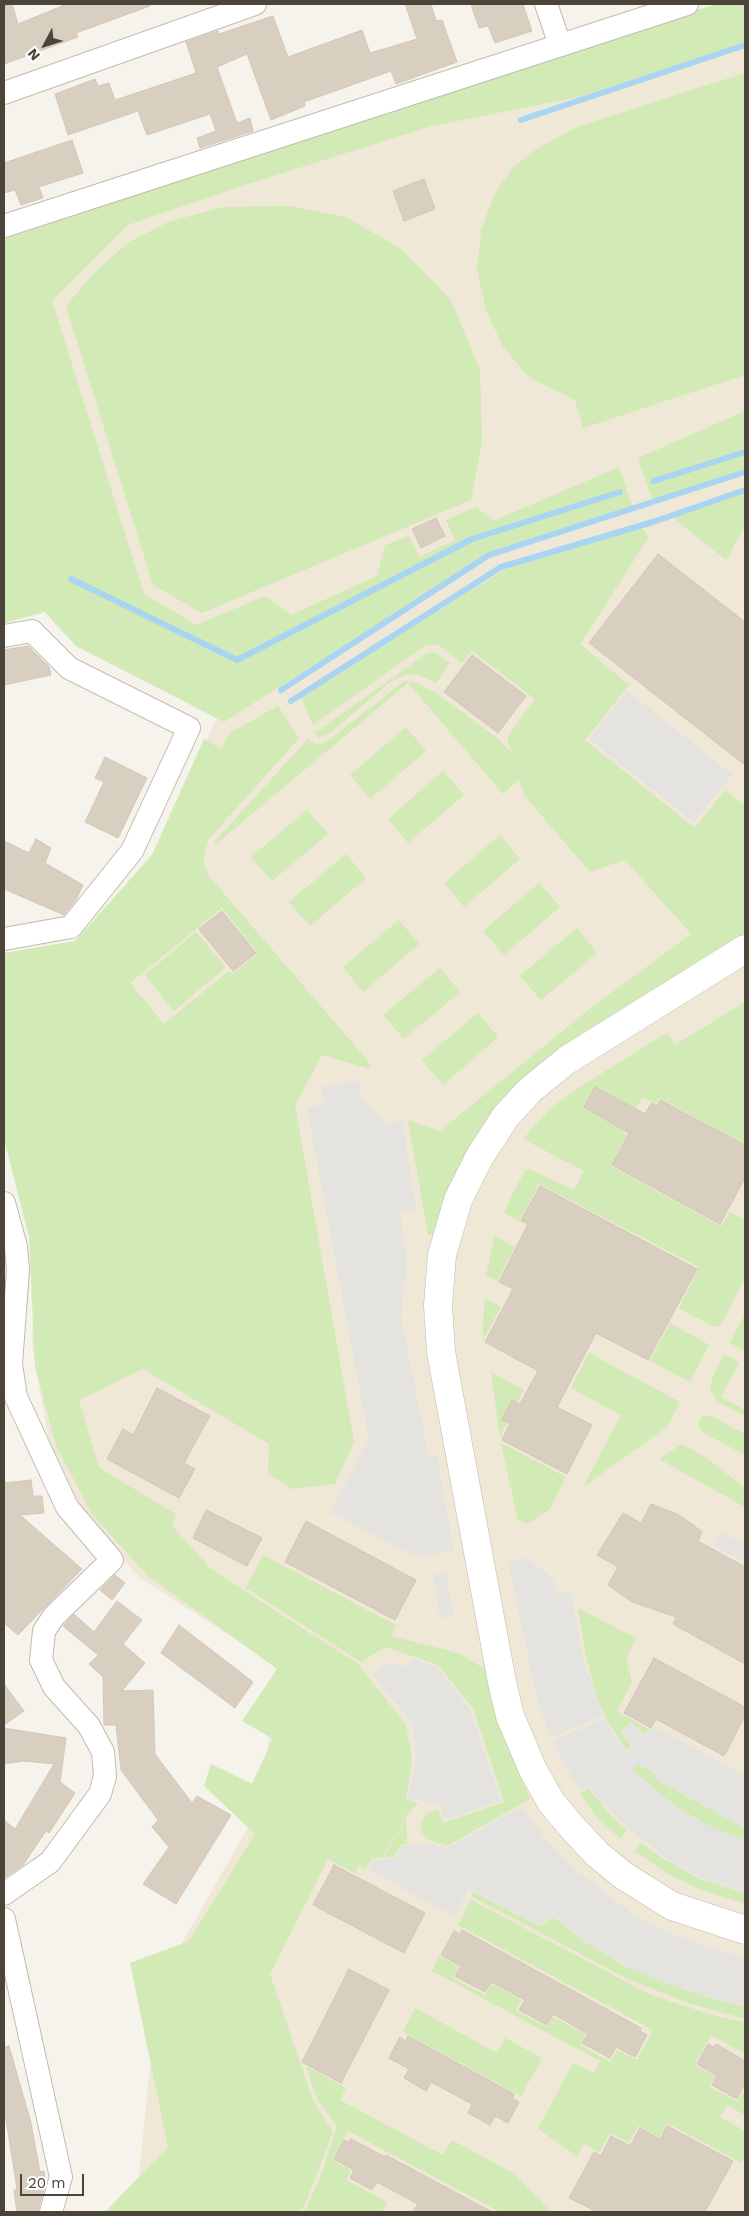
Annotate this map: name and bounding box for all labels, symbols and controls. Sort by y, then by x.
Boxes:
north arrow [20,20,70,70]
text: N [24,46,43,64]
scale bar [22,2164,86,2196]
text: 20 m [28,2174,66,2192]

